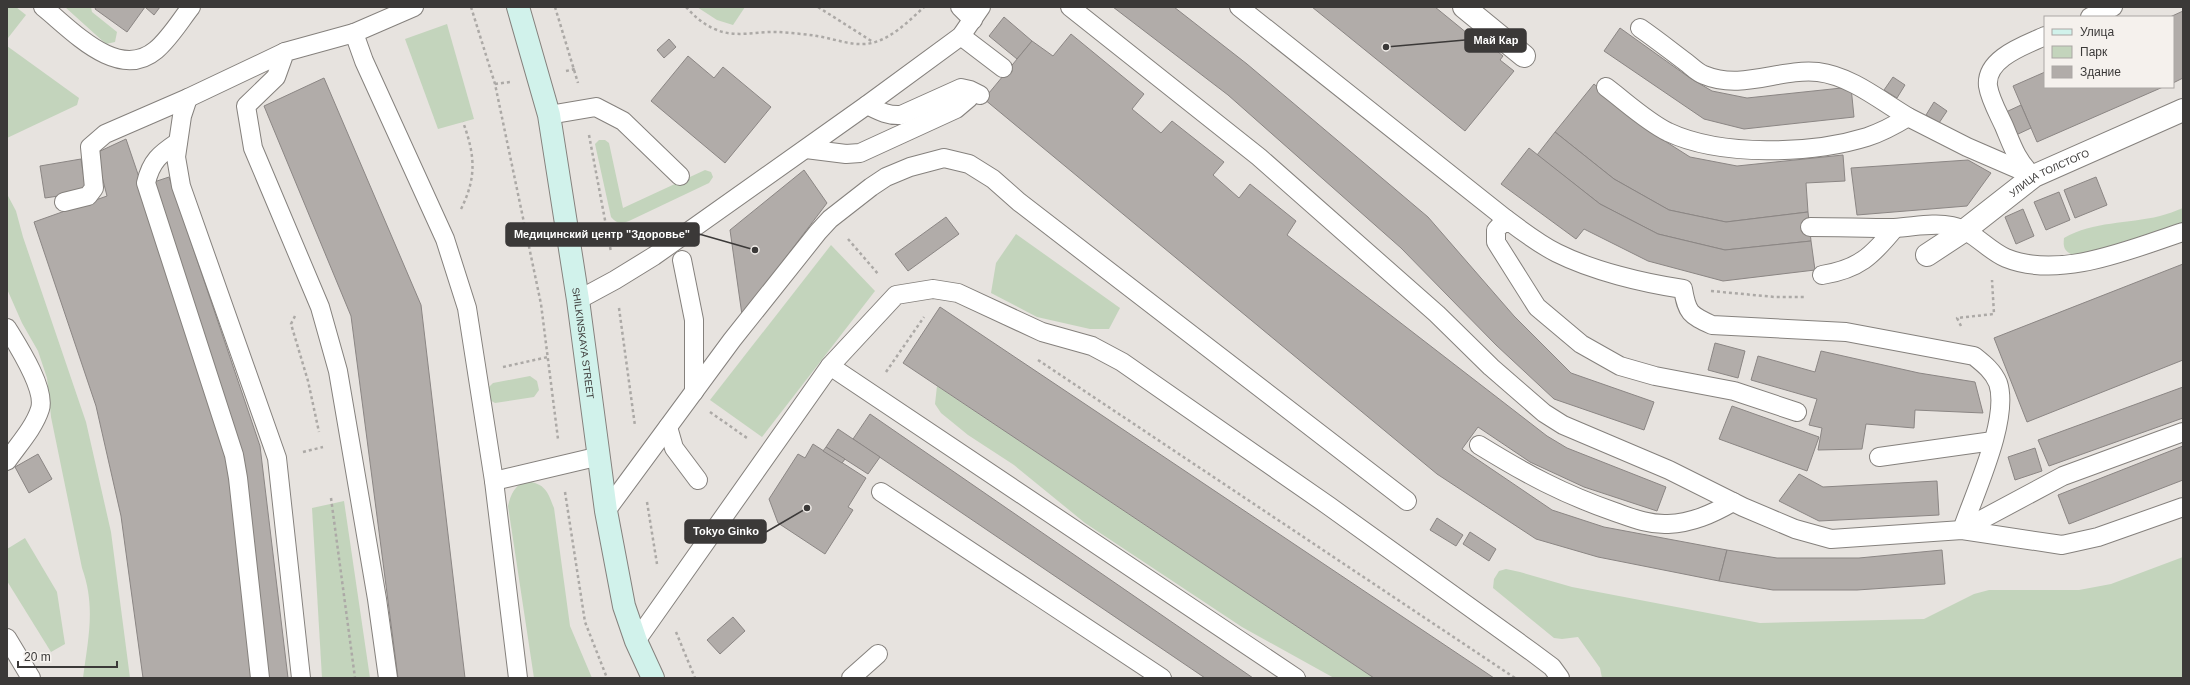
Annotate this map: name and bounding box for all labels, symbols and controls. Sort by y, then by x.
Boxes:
legend [2044,16,2174,88]
text: Улица [2080,25,2114,39]
callout: Май Кар [1465,29,1526,52]
text: Май Кар [1474,34,1519,46]
text: Парк [2080,45,2108,59]
text: Здание [2080,65,2121,79]
street label: УЛИЦА ТОЛСТОГО [2007,147,2091,199]
callout: Медицинский центр "Здоровье" [506,223,699,246]
text: Медицинский центр "Здоровье" [514,228,690,240]
street label: SHILKINSKAYA STREET [570,286,596,400]
callout: Tokyo Ginko [685,520,766,543]
text: Tokyo Ginko [693,525,759,537]
scale bar [18,643,117,669]
text: 20 m [24,650,51,664]

